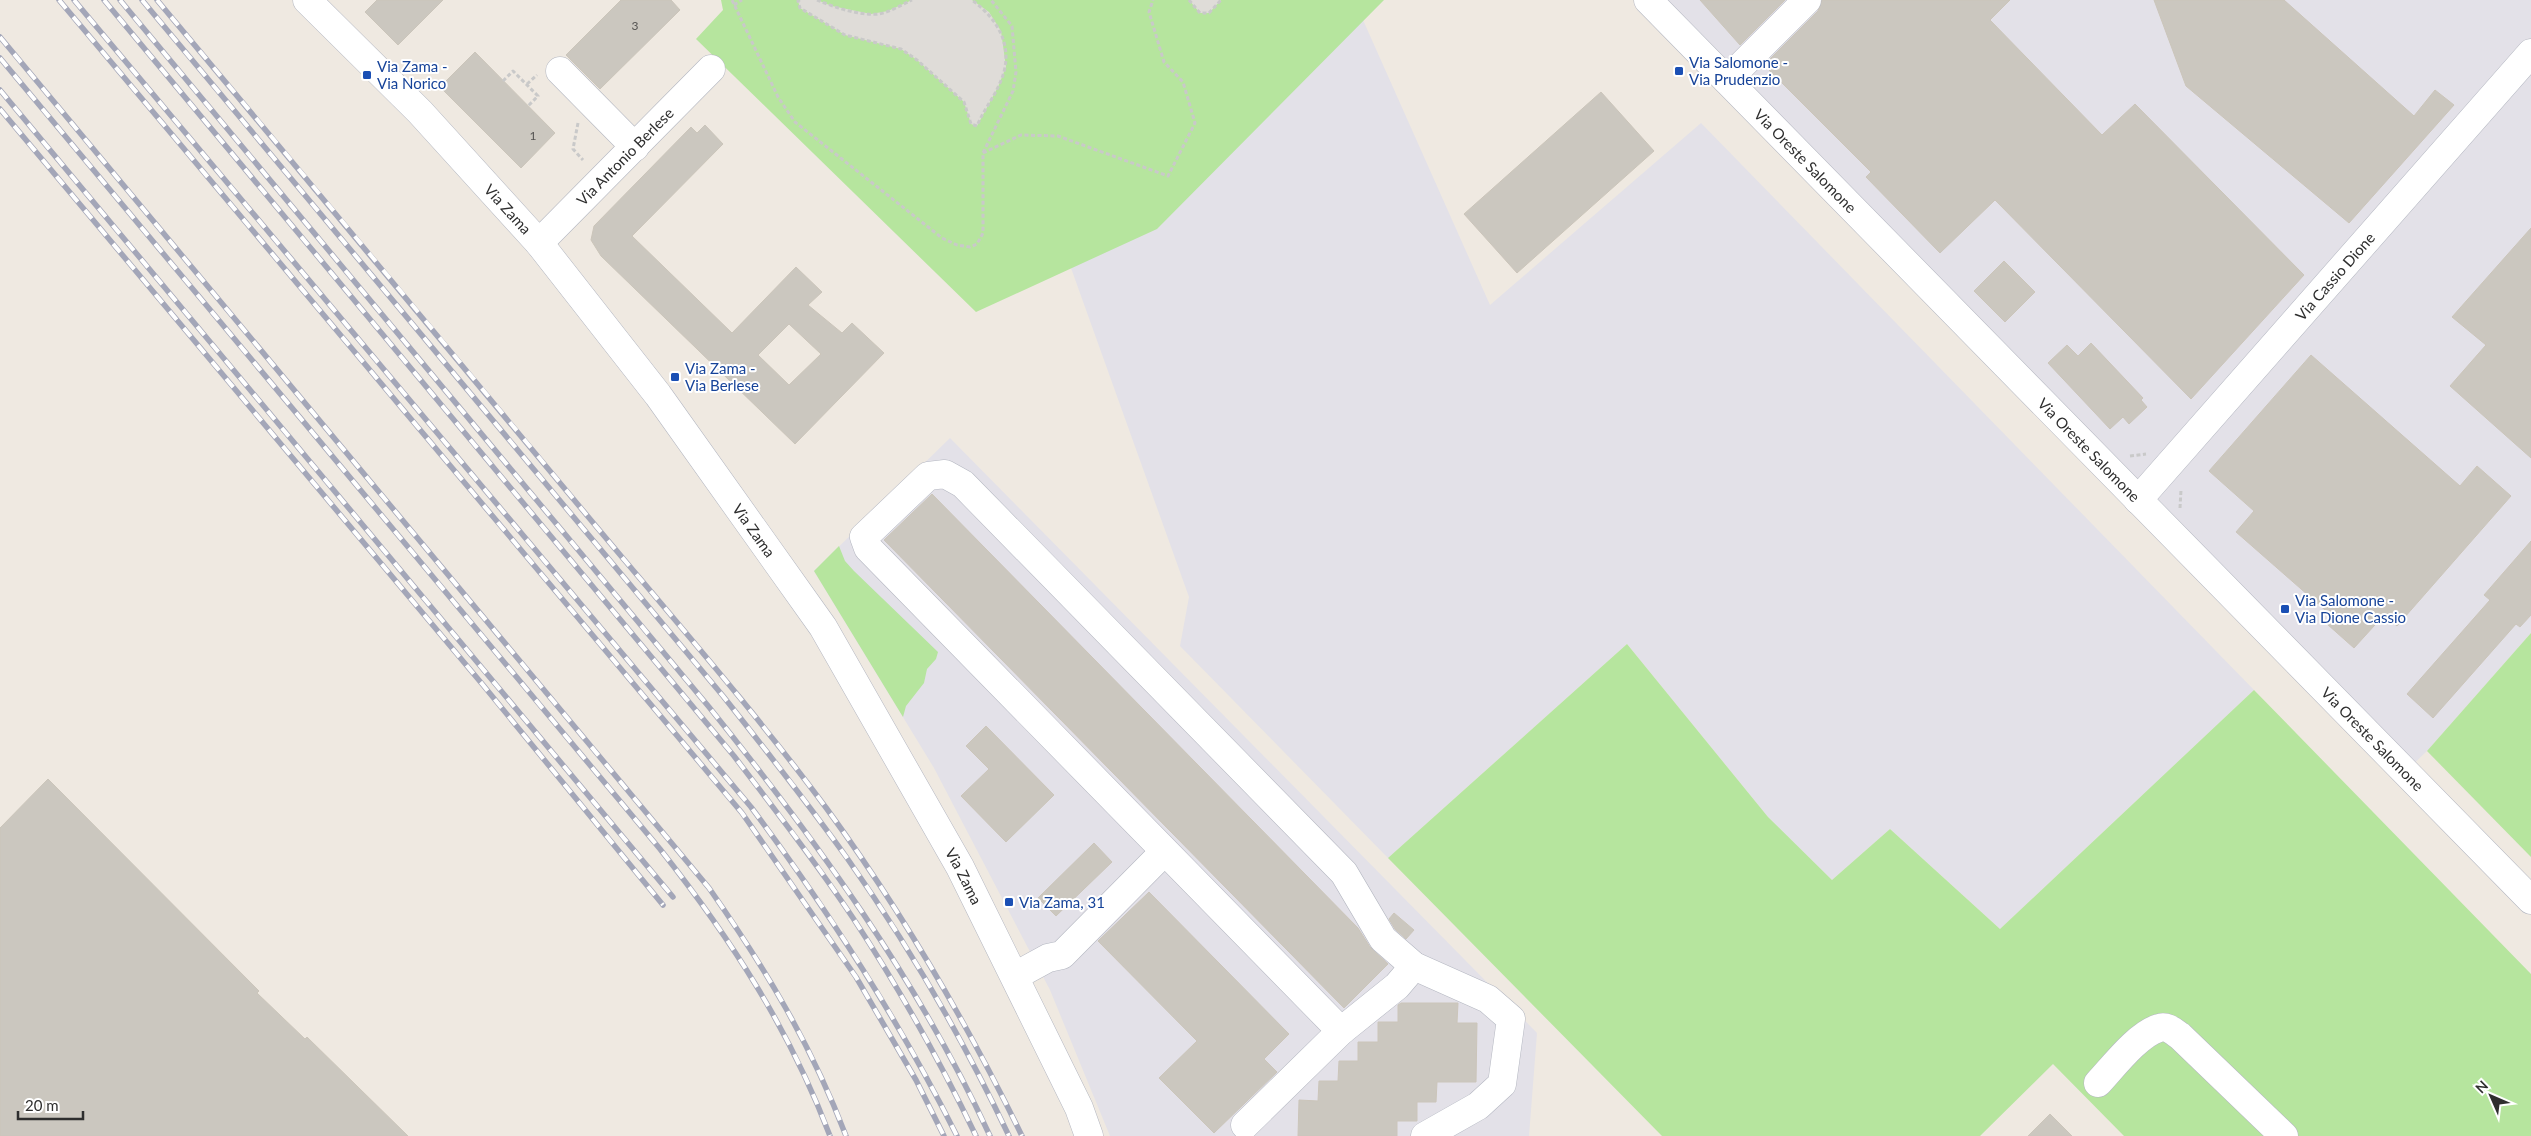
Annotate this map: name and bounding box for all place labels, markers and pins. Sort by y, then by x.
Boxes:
place label: Via Salomone - Via Prudenzio [1689,53,1788,88]
place label: Via Zama - Via Norico [377,57,448,92]
marker: Via Salomone - Via Prudenzio [1673,65,1685,77]
marker: Via Zama - Via Norico [361,69,373,81]
place label: Via Zama - Via Berlese [685,359,759,394]
marker: Via Zama - Via Berlese [669,371,681,383]
place label: Via Salomone - Via Dione Cassio [2295,591,2406,626]
marker: Via Salomone - Via Dione Cassio [2279,603,2291,615]
place label: Via Zama, 31 [1019,893,1105,911]
marker: Via Zama, 31 [1003,896,1015,908]

